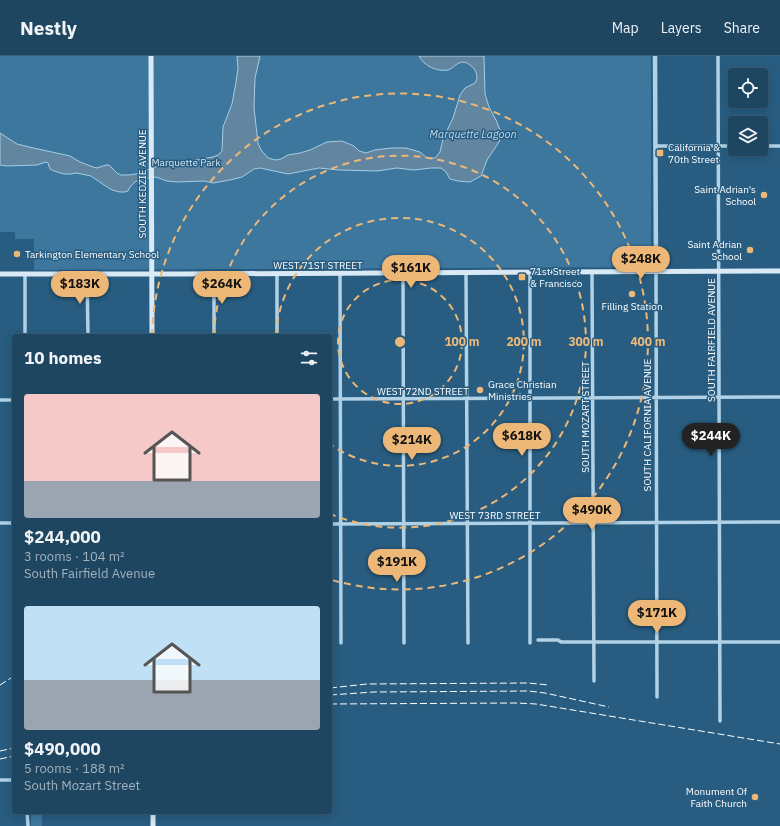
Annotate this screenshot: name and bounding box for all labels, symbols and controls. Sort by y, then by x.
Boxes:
text: Nestly [20,16,77,40]
text: Map [612,19,639,37]
text: Layers [661,19,702,37]
text: Share [724,19,760,37]
map controls [728,68,768,156]
button: locate [728,68,768,108]
button: layers [728,116,768,156]
water label: Marquette Lagoon [429,127,517,141]
street label: SOUTH KEDZIE AVENUE [136,129,149,239]
place label: California & 70th Street [668,141,720,166]
marker: California & 70th Street [655,148,665,158]
park label: Marquette Park [151,156,221,169]
place label: Saint Adrian's School [694,183,756,208]
marker: Saint Adrian's School [759,190,769,200]
place label: Saint Adrian School [687,238,742,263]
marker: Saint Adrian School [745,245,755,255]
pin: $248K [613,246,669,280]
place label: Tarkington Elementary School [25,248,159,261]
marker: Tarkington Elementary School [12,249,22,259]
text: $248K [621,250,661,267]
pin: $161K [383,255,439,289]
street label: WEST 71ST STREET [273,259,363,272]
text: $161K [391,259,431,276]
place label: 71st Street & Francisco [530,265,583,290]
pin: $183K [52,271,108,305]
pin: $264K [194,271,250,305]
marker: 71st Street & Francisco [517,272,527,282]
text: $183K [60,275,100,292]
text: $264K [202,275,242,292]
street label: SOUTH FAIRFIELD AVENUE [705,278,718,402]
marker: Filling Station [627,289,637,299]
place label: Filling Station [601,300,663,313]
text: 100 m [444,334,480,349]
text: 200 m [506,334,542,349]
text: 300 m [568,334,604,349]
text: 400 m [630,334,666,349]
centre of rings [393,335,407,349]
text: 10 homes [24,347,101,369]
icon: filters [298,347,320,369]
street label: SOUTH CALIFORNIA AVENUE [641,358,654,491]
street label: SOUTH MOZART STREET [579,361,592,473]
place label: Grace Christian Ministries [488,378,557,403]
street label: WEST 72ND STREET [377,385,469,398]
marker: Grace Christian Ministries [475,385,485,395]
icon: home [136,420,208,492]
pin: $618K [494,423,550,457]
pin: $244K [683,423,739,457]
pin: $214K [384,427,440,461]
text: $618K [502,427,542,444]
text: $244K [691,427,731,444]
text: $214K [392,431,432,448]
pin: $490K [564,497,620,531]
text: $490K [572,501,612,518]
street label: WEST 73RD STREET [449,509,541,522]
text: $244,000 [24,526,101,548]
text: 3 rooms · 104 m² [24,548,125,565]
pin: $191K [369,549,425,583]
text: $191K [377,553,417,570]
text: South Fairfield Avenue [24,565,155,582]
pin: $171K [629,600,685,634]
text: $171K [637,604,677,621]
icon: home [136,632,208,704]
text: $490,000 [24,738,101,760]
text: 5 rooms · 188 m² [24,760,125,777]
text: South Mozart Street [24,777,140,794]
place label: Monument Of Faith Church [686,785,748,810]
marker: Monument Of Faith Church [750,792,760,802]

